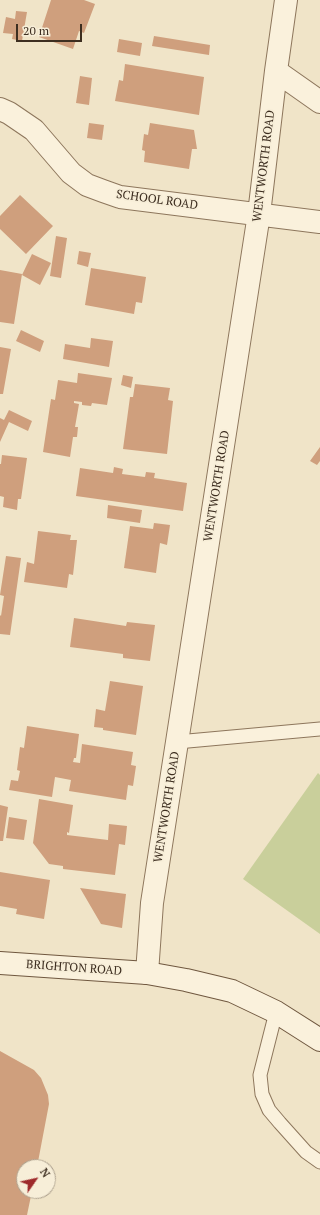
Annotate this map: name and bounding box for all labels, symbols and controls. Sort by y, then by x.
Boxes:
scale bar [18,16,84,42]
text: 20 m [23,23,49,38]
street label: WENTWORTH ROAD [250,109,278,223]
street label: SCHOOL ROAD [115,187,199,213]
street label: WENTWORTH ROAD [201,429,233,543]
street label: WENTWORTH ROAD [151,750,183,864]
street label: BRIGHTON ROAD [26,957,122,979]
north arrow [16,1159,56,1199]
text: N [37,1165,53,1180]

